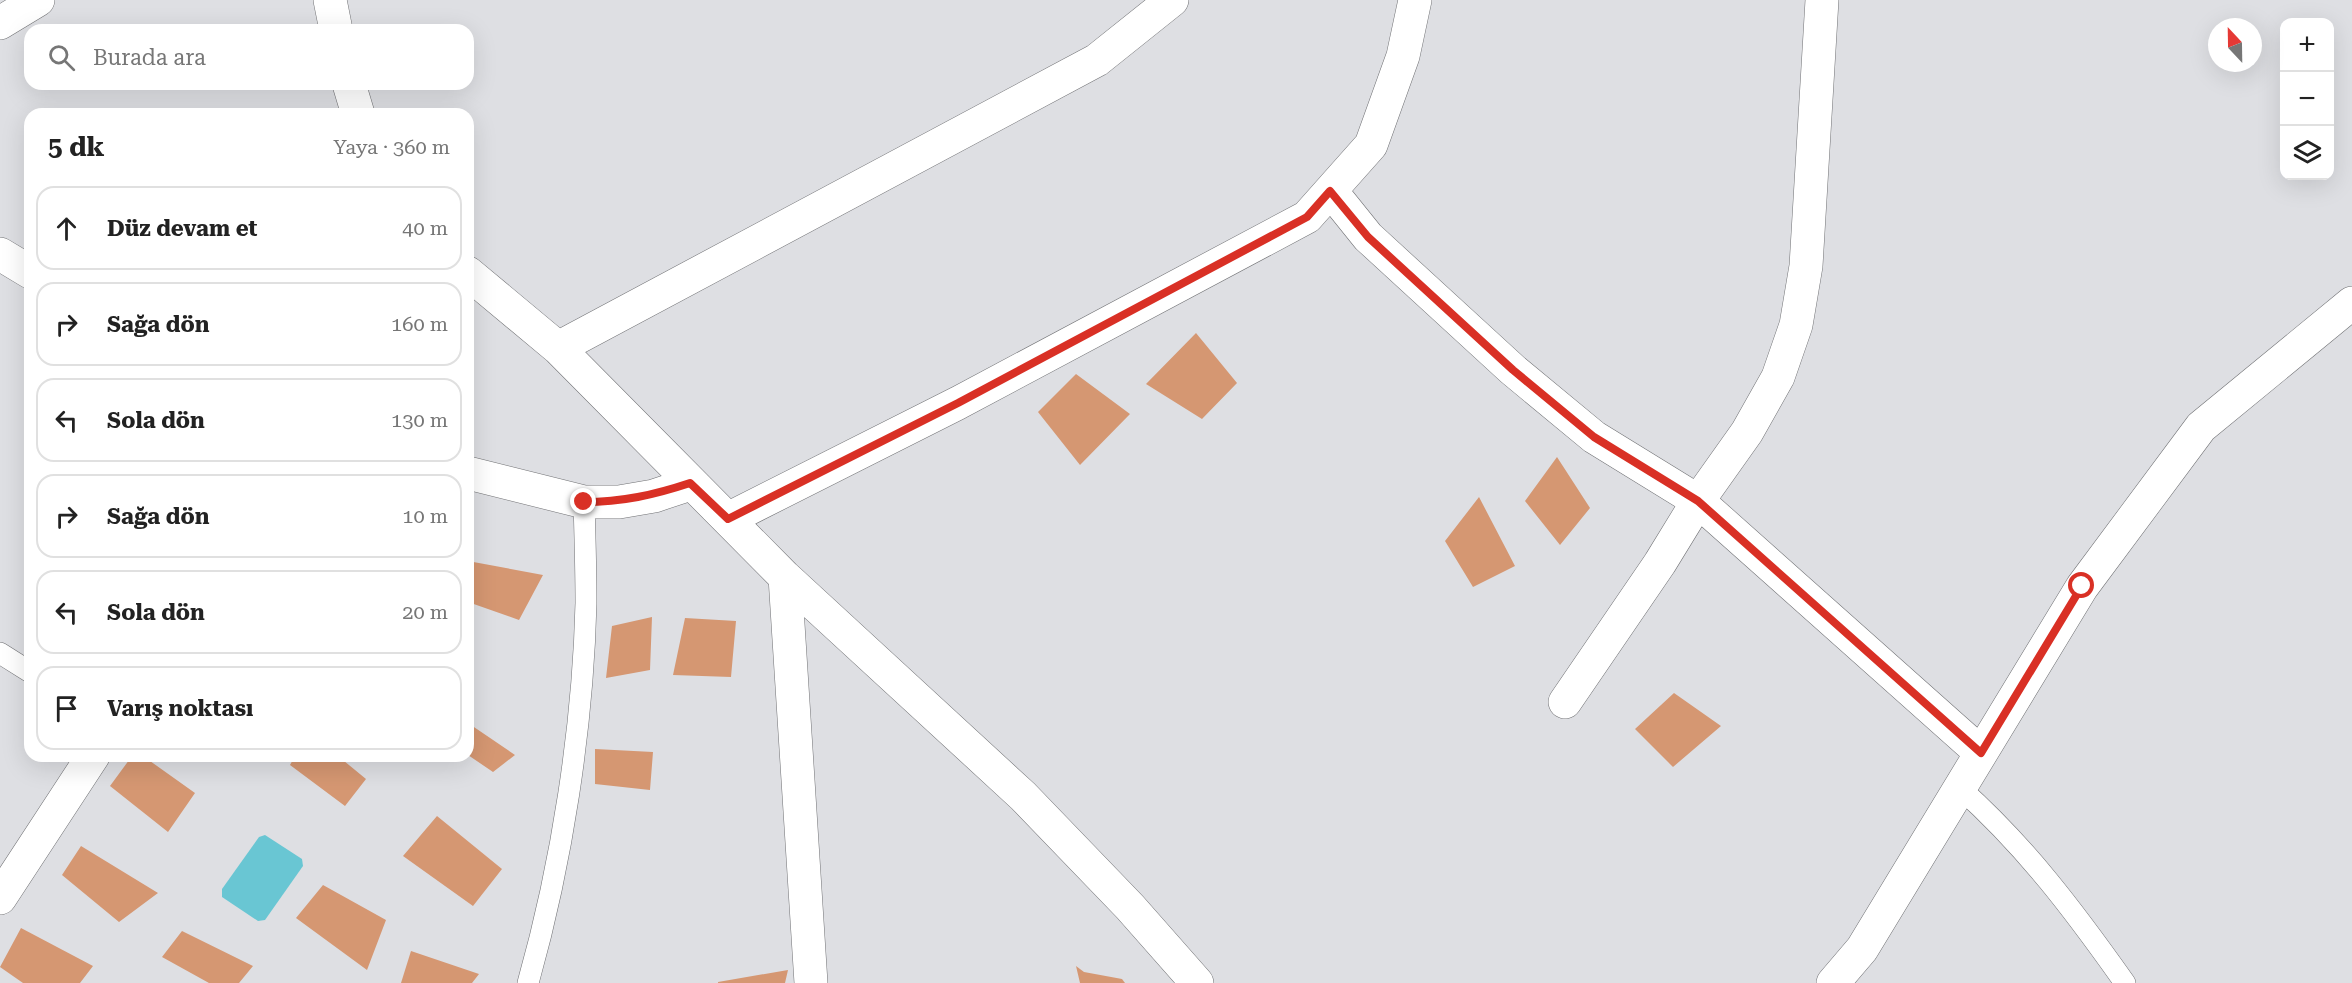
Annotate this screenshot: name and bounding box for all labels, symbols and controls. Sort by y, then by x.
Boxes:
north arrow [2208,18,2262,72]
map controls [2280,18,2334,180]
button: + [2280,18,2334,72]
search box [24,24,474,90]
icon: search [45,41,78,74]
text: Burada ara [93,45,206,70]
button: − [2280,72,2334,126]
button: layers [2280,126,2334,180]
text: 5 dk [48,132,104,162]
text: Yaya · 360 m [333,135,450,159]
icon: ahead [50,212,83,245]
text: Düz devam et [107,216,258,241]
text: 40 m [402,216,448,240]
icon: right [50,308,83,341]
text: Sağa dön [107,312,209,337]
text: 160 m [391,312,448,336]
icon: left [50,404,83,437]
text: Sola dön [107,408,205,433]
text: 130 m [391,408,448,432]
route end [570,488,596,514]
icon: right [50,500,83,533]
text: Sağa dön [107,504,209,529]
text: 10 m [402,504,448,528]
route start [2068,572,2094,598]
icon: left [50,596,83,629]
text: Sola dön [107,600,205,625]
text: 20 m [402,600,448,624]
icon: arrive [50,692,83,725]
text: Varış noktası [107,696,253,721]

